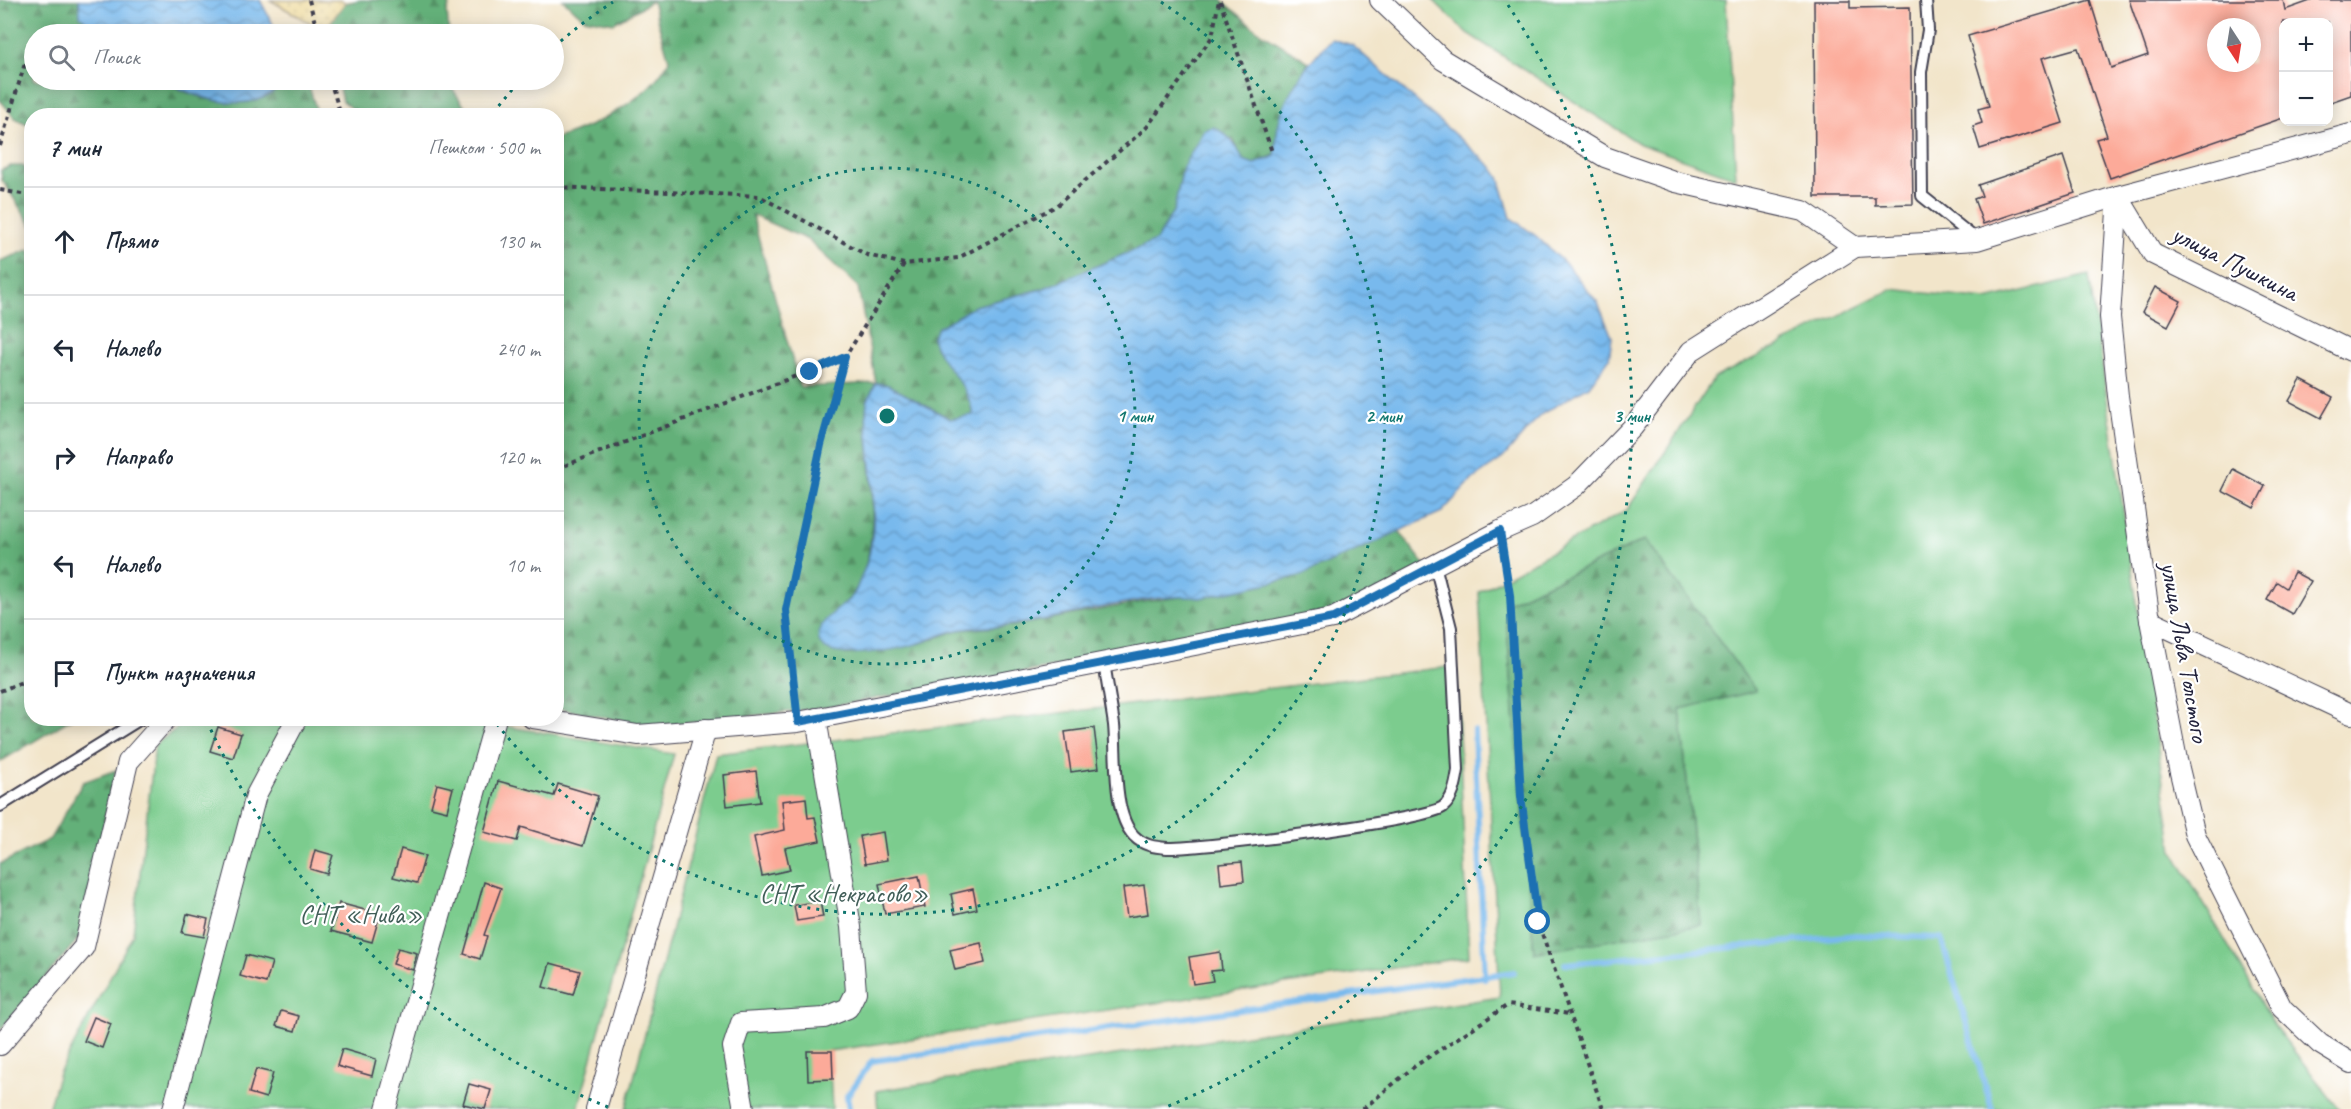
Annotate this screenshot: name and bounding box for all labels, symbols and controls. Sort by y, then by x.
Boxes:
north arrow [2207,18,2261,72]
map controls [2279,18,2333,126]
button: + [2279,18,2333,72]
search box [24,24,564,90]
icon: search [45,41,78,74]
text: Поиск [93,43,139,71]
button: − [2279,72,2333,126]
text: 7 мин [48,131,101,164]
text: Пешком · 500 m [428,135,540,160]
street label: улица Пушкина [2165,216,2306,310]
icon: ahead [48,225,81,258]
text: Прямо [105,227,157,255]
text: 130 m [497,229,540,254]
icon: left [48,333,81,366]
text: Налево [105,335,161,363]
text: 240 m [497,337,540,362]
route end [796,358,822,384]
text: 1 мин [1117,405,1154,427]
text: 2 мин [1366,405,1403,427]
text: 3 мин [1614,405,1651,427]
centre of rings [877,406,897,426]
icon: right [48,441,81,474]
text: Направо [105,443,172,471]
text: 120 m [497,445,540,470]
icon: left [48,549,81,582]
text: Налево [105,551,161,579]
text: 10 m [506,553,540,578]
street label: улица Льва Толстого [2153,557,2217,746]
icon: arrive [48,657,81,690]
text: Пункт назначения [105,659,254,687]
park label: СНТ «Некрасово» [760,877,928,910]
park label: СНТ «Нива» [299,898,423,931]
route start [1524,908,1550,934]

